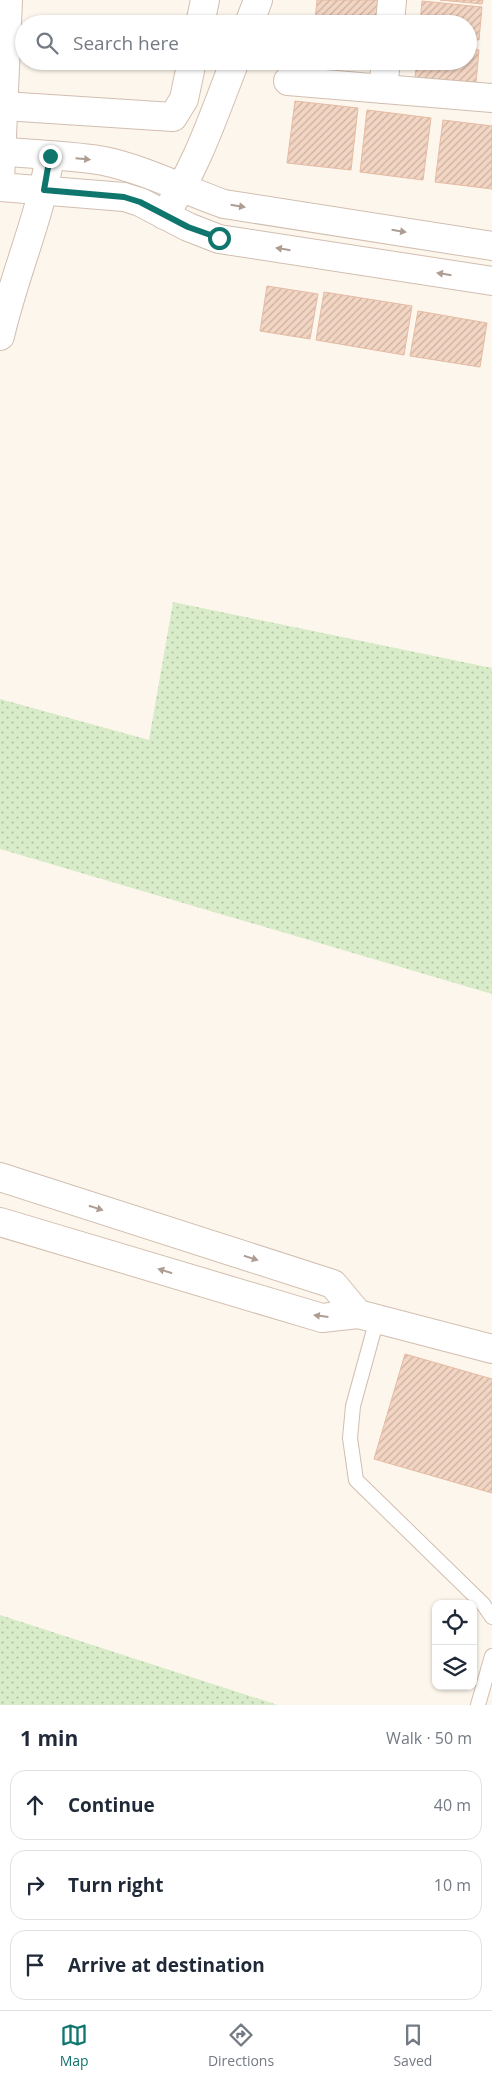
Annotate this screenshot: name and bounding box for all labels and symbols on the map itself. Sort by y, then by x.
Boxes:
route end [39,145,62,168]
one-way arrow [76,156,92,164]
one-way arrow [231,202,247,210]
route start [208,227,231,250]
one-way arrow [391,228,407,236]
one-way arrow [275,244,291,252]
one-way arrow [435,269,451,277]
one-way arrow [89,1205,104,1213]
one-way arrow [244,1254,259,1262]
one-way arrow [157,1266,172,1274]
one-way arrow [312,1312,328,1320]

